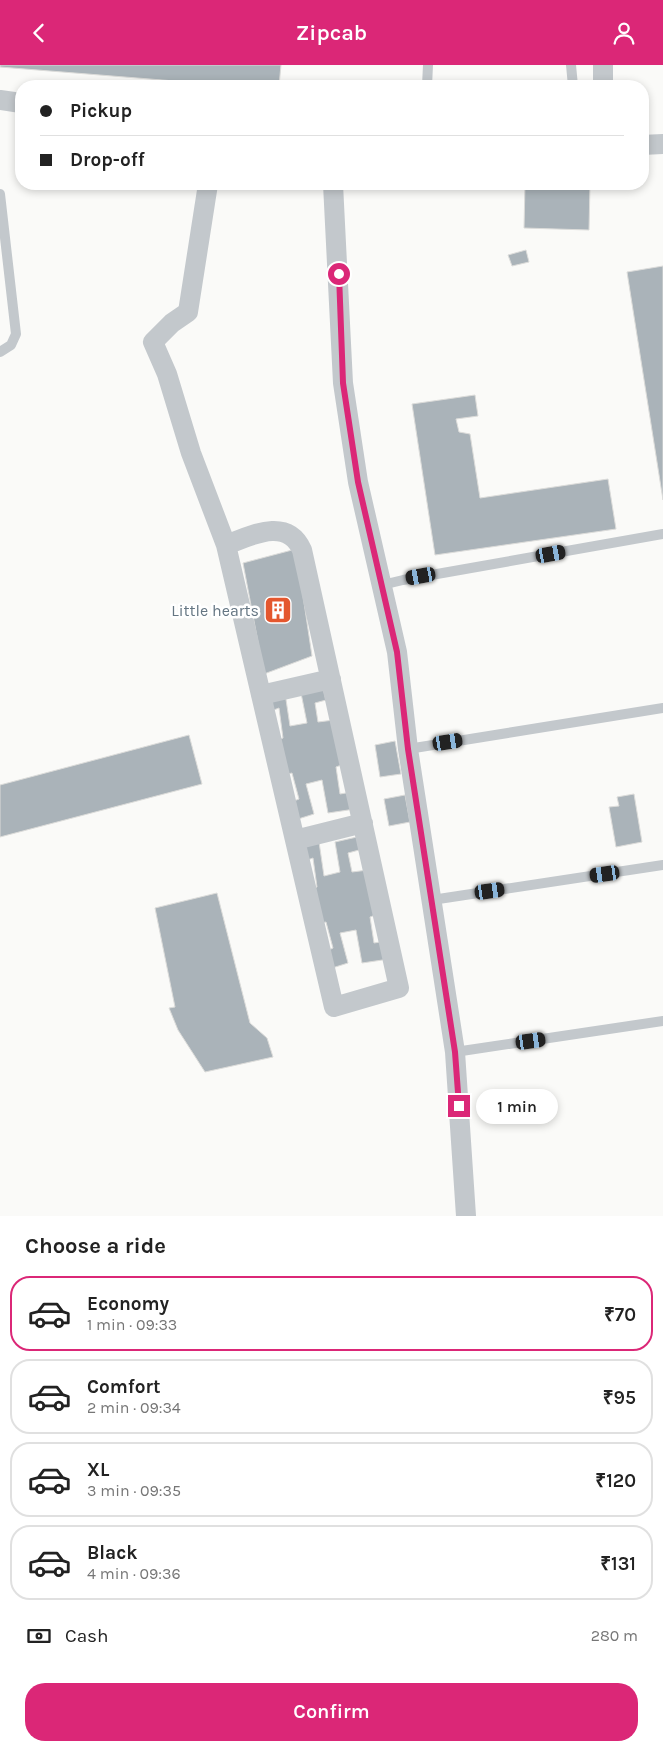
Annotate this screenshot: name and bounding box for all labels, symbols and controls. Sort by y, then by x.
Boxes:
icon: back [25,19,53,47]
icon: person [610,19,638,47]
text: Zipcab [296,20,367,46]
text: Pickup [70,100,132,122]
text: Drop-off [70,149,145,171]
route start [328,263,350,285]
car [534,544,567,564]
car [404,566,437,586]
building icon: Little hearts [263,595,293,625]
place label: Little hearts [171,601,259,620]
car [432,732,463,752]
car [589,864,620,884]
car [474,881,505,901]
car [515,1031,546,1051]
callout: 1 min [476,1089,559,1123]
route end [448,1095,470,1117]
text: 1 min [497,1097,537,1116]
text: Choose a ride [25,1233,166,1259]
icon: car [27,1291,72,1336]
text: Economy [87,1293,169,1315]
text: ₹70 [604,1304,636,1326]
text: 1 min · 09:33 [87,1315,177,1334]
icon: car [27,1374,72,1419]
text: Comfort [87,1376,161,1398]
text: ₹95 [603,1387,636,1409]
text: 2 min · 09:34 [87,1398,181,1417]
icon: car [27,1457,72,1502]
text: XL [87,1459,109,1481]
text: ₹120 [595,1470,636,1492]
text: 3 min · 09:35 [87,1481,181,1500]
icon: car [27,1540,72,1585]
text: Black [87,1542,138,1564]
text: ₹131 [600,1553,636,1575]
text: 4 min · 09:36 [87,1564,181,1583]
icon: cash [25,1622,53,1650]
text: Cash [65,1625,109,1647]
text: 280 m [591,1626,638,1645]
button: Confirm [25,1683,638,1741]

